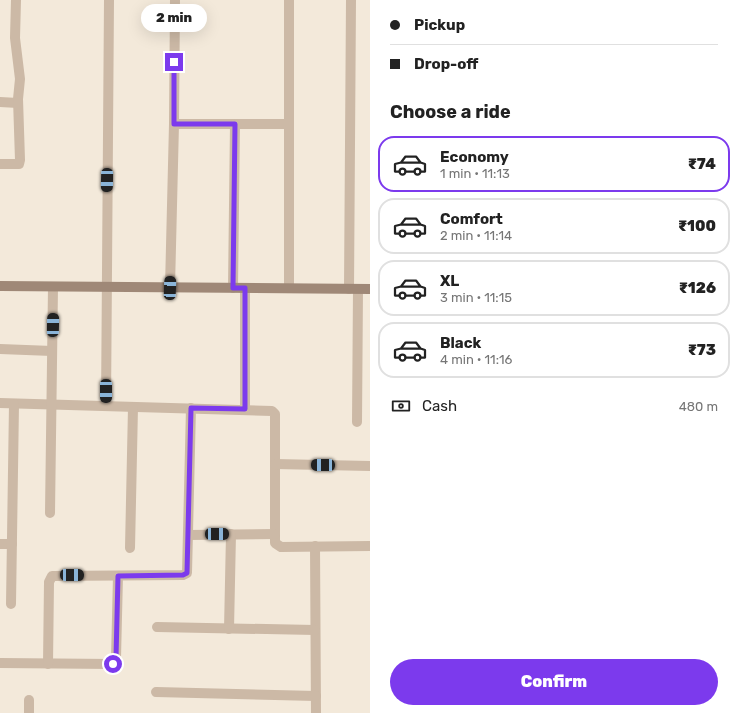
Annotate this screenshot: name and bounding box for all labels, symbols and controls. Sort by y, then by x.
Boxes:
callout: 2 min [141,4,207,32]
text: 2 min [156,10,192,25]
text: Pickup [414,16,465,34]
route end [165,53,183,71]
text: Drop-off [414,55,478,73]
text: Choose a ride [390,101,511,123]
icon: car [392,146,428,182]
text: Economy [440,148,509,166]
text: ₹74 [688,155,716,173]
text: 1 min · 11:13 [440,166,510,181]
car [101,168,113,192]
icon: car [392,208,428,244]
text: Comfort [440,210,503,228]
text: ₹100 [678,217,716,235]
text: 2 min · 11:14 [440,228,512,243]
icon: car [392,270,428,306]
text: XL [440,272,459,290]
car [164,276,176,300]
text: ₹126 [679,279,716,297]
text: 3 min · 11:15 [440,290,512,305]
car [47,313,59,337]
icon: car [392,332,428,368]
text: Black [440,334,481,352]
text: ₹73 [688,341,716,359]
text: 4 min · 11:16 [440,352,512,367]
car [100,379,112,403]
icon: cash [390,395,412,417]
text: Cash [422,397,457,415]
text: 480 m [679,399,718,414]
car [311,459,335,471]
car [205,528,229,540]
car [60,569,84,581]
route start [104,655,122,673]
button: Confirm [390,659,718,705]

